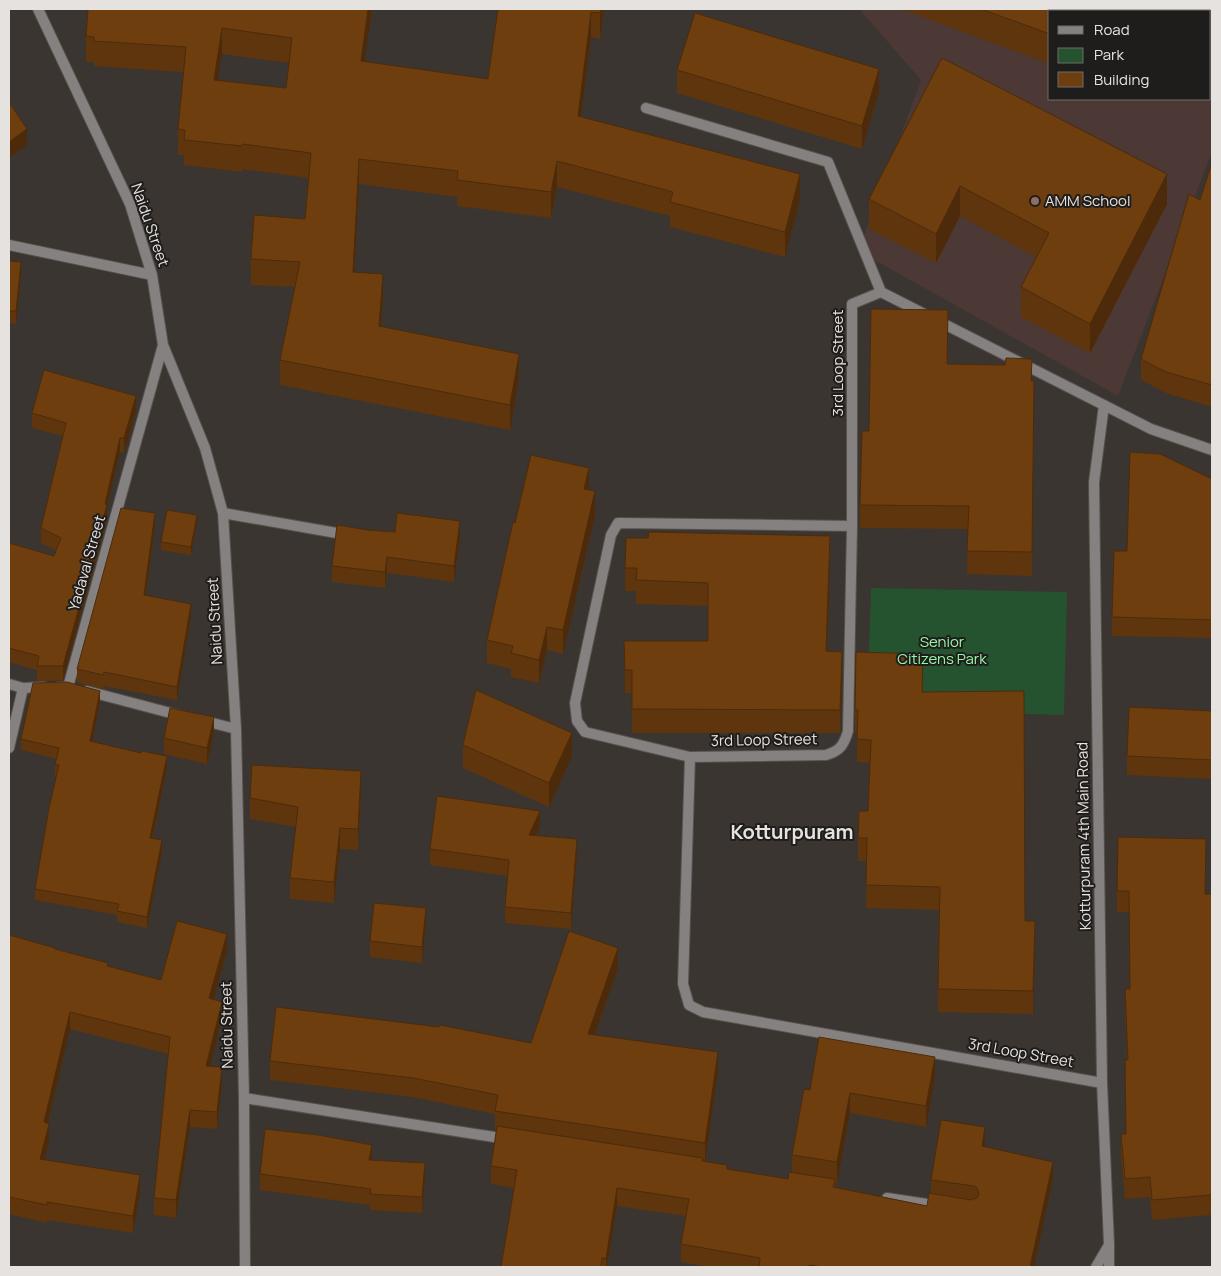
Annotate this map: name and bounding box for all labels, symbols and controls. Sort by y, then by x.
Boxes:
legend [1048,10,1211,100]
text: Road [1094,19,1130,40]
text: Park [1094,44,1124,65]
text: Building [1094,69,1149,90]
street label: Naidu Street [126,180,175,269]
place label: AMM School [1045,190,1130,211]
marker: AMM School [1029,195,1041,207]
street label: 3rd Loop Street [827,310,848,416]
street label: Yadaval Street [63,513,110,613]
street label: Naidu Street [202,577,227,665]
park label: Senior Citizens Park [897,631,987,669]
street label: 3rd Loop Street [710,728,818,751]
street label: Kotturpuram 4th Main Road [1071,742,1096,930]
district label: Kotturpuram [730,818,854,845]
street label: Naidu Street [215,981,238,1069]
street label: 3rd Loop Street [967,1033,1075,1072]

